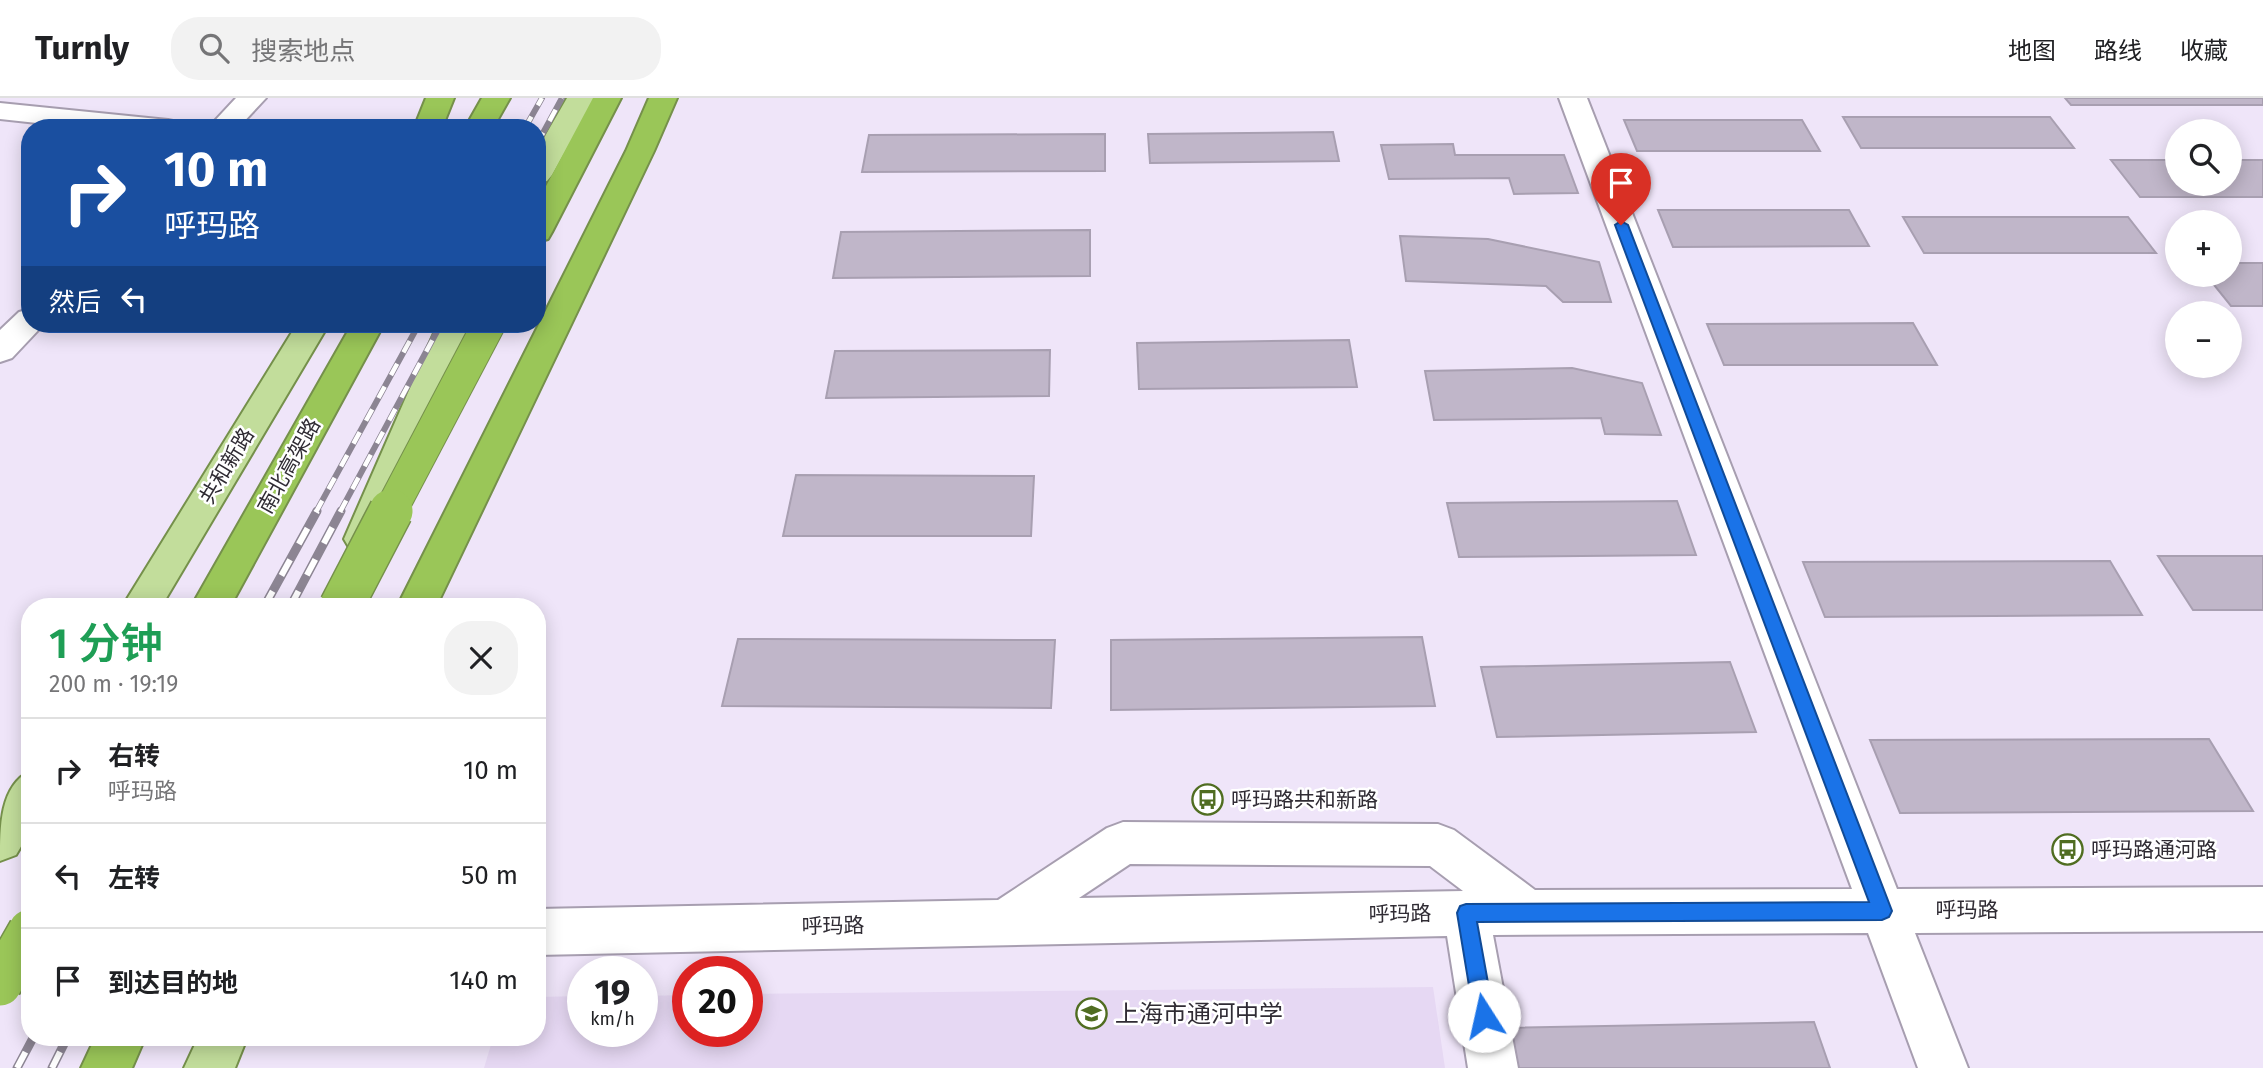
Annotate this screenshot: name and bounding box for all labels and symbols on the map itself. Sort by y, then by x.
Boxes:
pin [1591,153,1651,225]
street label: 南北高架路 [252,414,326,518]
street label: 共和新路 [194,423,260,509]
bus stop icon: 呼玛路共和新路 [1191,783,1225,817]
place label: 呼玛路共和新路 [1231,787,1378,813]
bus stop icon: 呼玛路通河路 [2051,833,2085,867]
place label: 呼玛路通河路 [2091,837,2217,863]
street label: 呼玛路 [1936,897,1999,923]
street label: 呼玛路 [1368,900,1432,928]
street label: 呼玛路 [801,912,865,940]
speed limit sign: 20 [672,956,763,1047]
position arrow [1447,979,1521,1053]
school or university icon: 上海市通河中学 [1075,997,1109,1031]
place label: 上海市通河中学 [1115,1000,1283,1028]

